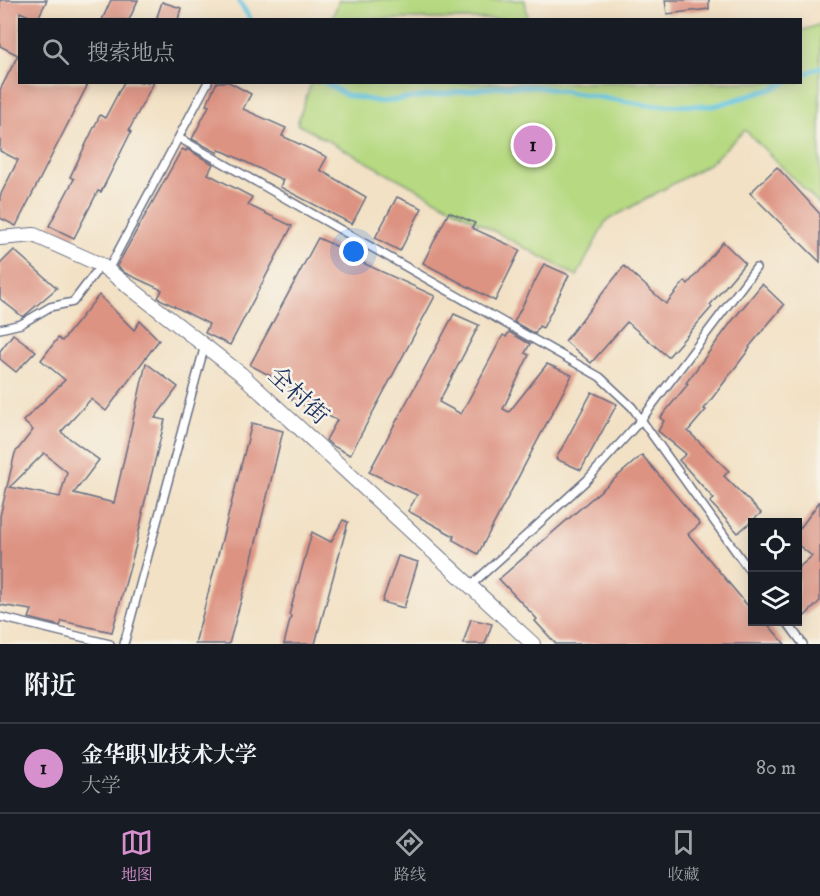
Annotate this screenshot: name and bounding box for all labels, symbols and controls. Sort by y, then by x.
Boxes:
search box [18,18,802,84]
icon: search [39,35,72,68]
text: 搜索地点 [87,40,175,67]
pin: 1 [514,122,552,168]
your location [339,237,368,266]
street label: 全村街 [261,360,335,432]
map controls [748,518,802,626]
button: locate [748,518,802,572]
button: layers [748,572,802,626]
text: 附近 [24,670,76,703]
text: 金华职业技术大学 [81,742,257,769]
text: 1 [40,756,47,781]
text: 80 m [756,756,796,781]
text: 大学 [81,774,121,799]
tab: 地图 [120,826,153,885]
tab: 路线 [393,826,426,885]
tab: 收藏 [667,826,700,885]

